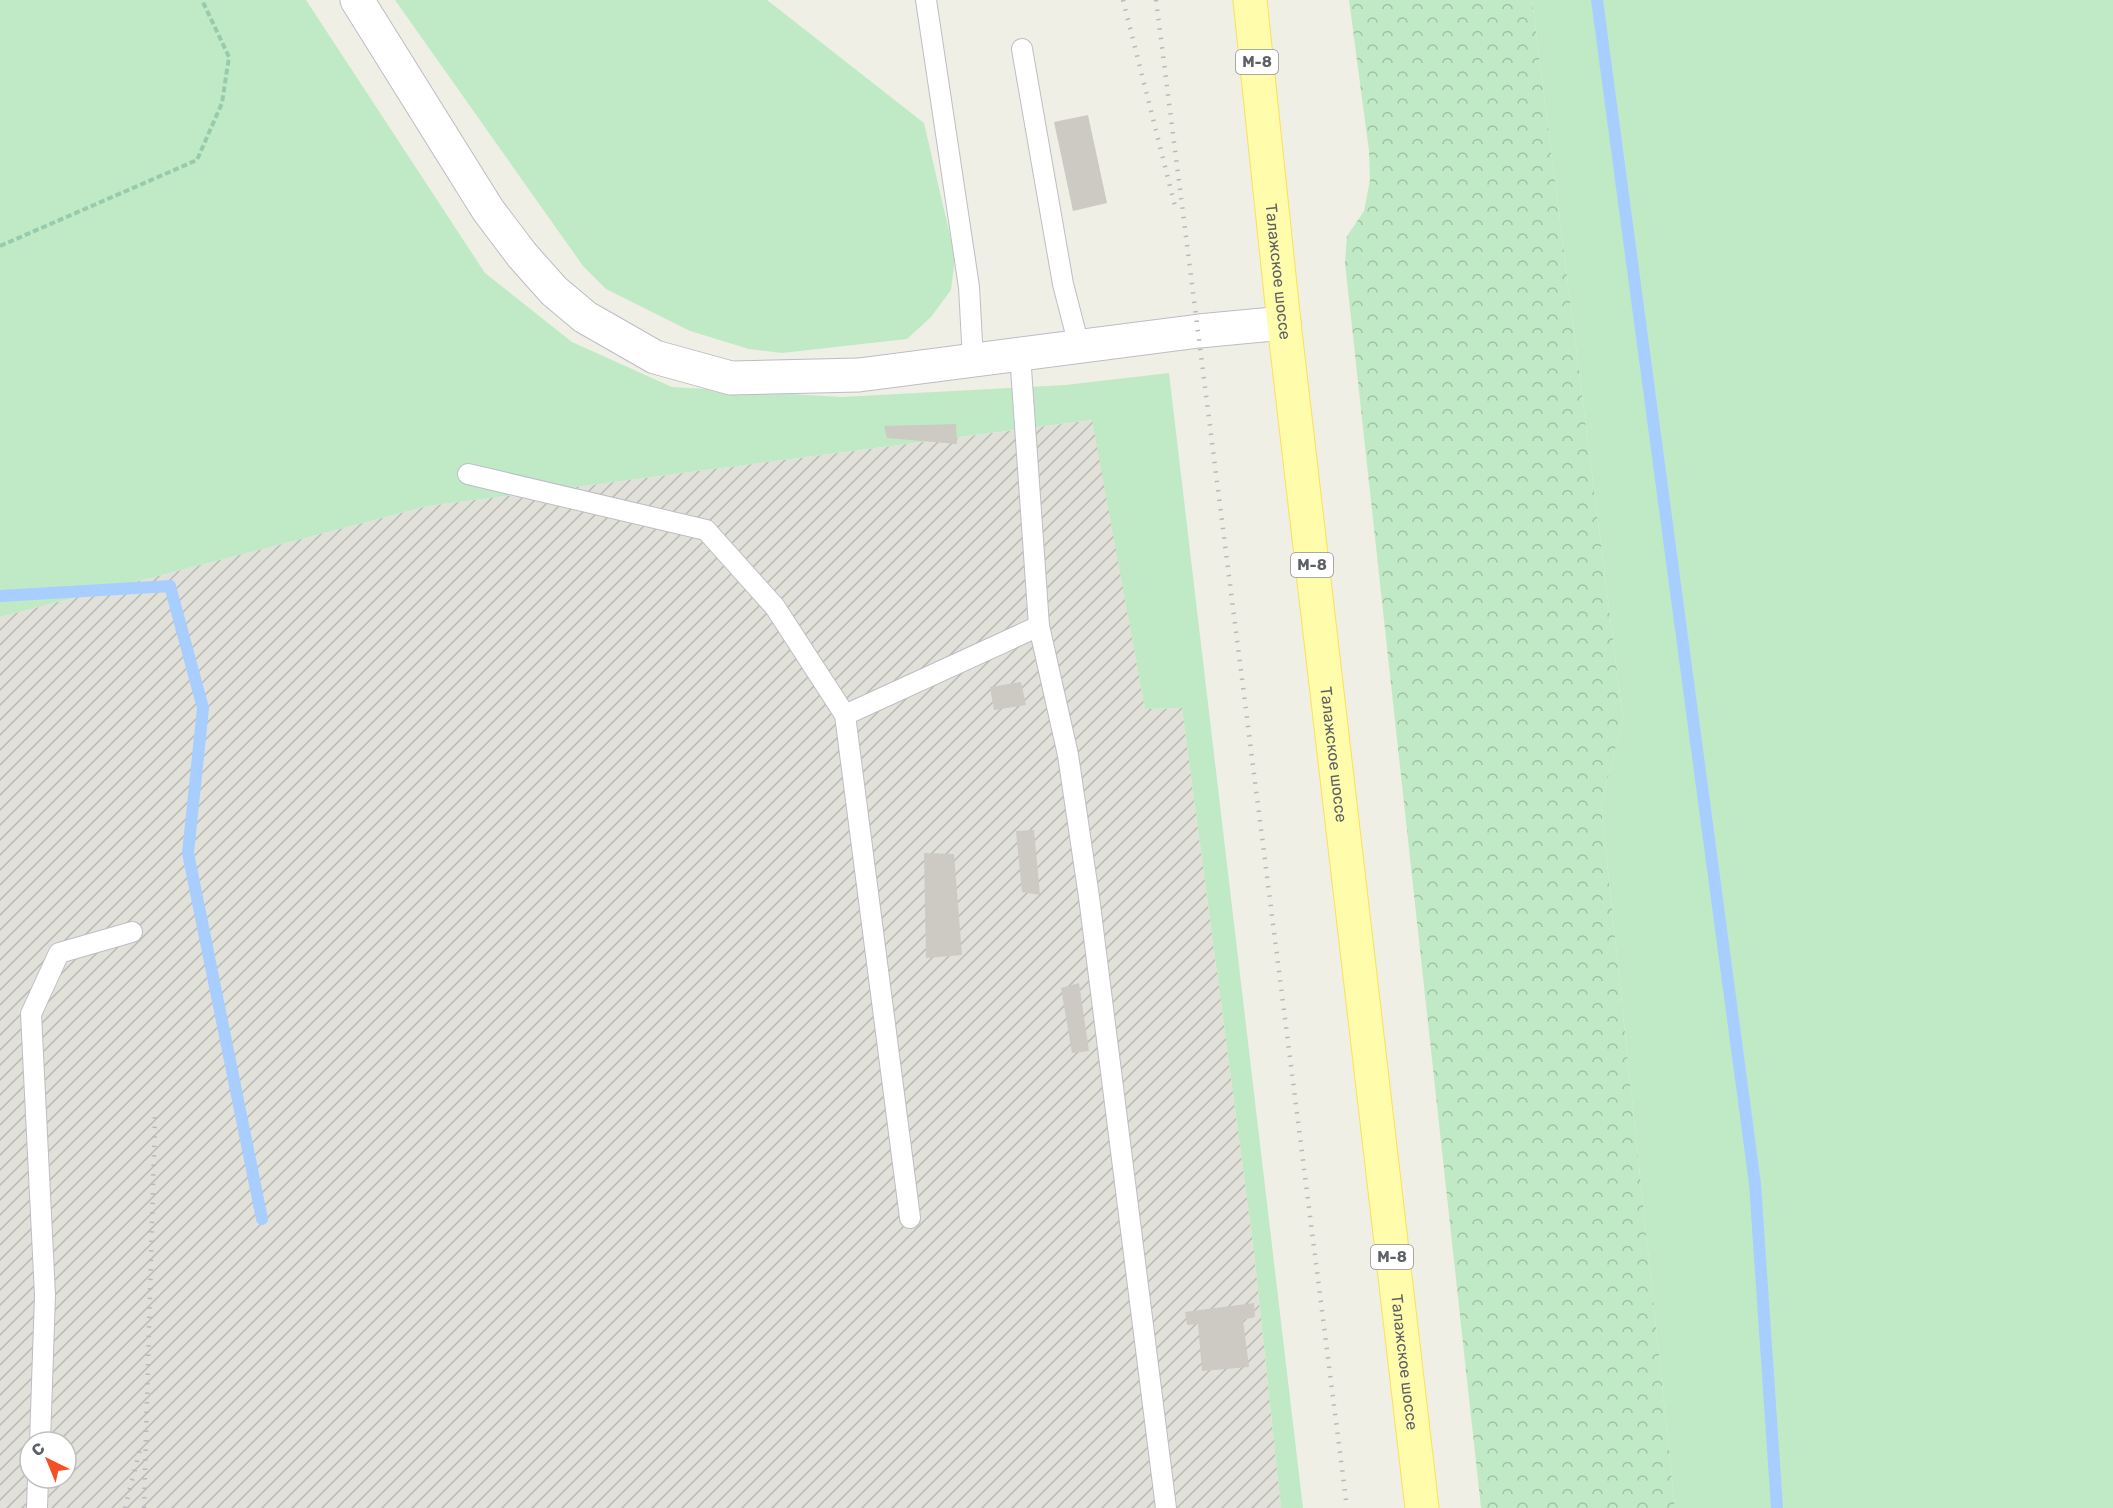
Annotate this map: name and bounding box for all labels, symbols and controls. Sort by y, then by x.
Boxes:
road number: М-8 [1236,50,1278,74]
street label: Талажское шоссе [1261,203,1295,341]
road number: М-8 [1291,553,1333,577]
street label: Талажское шоссе [1316,685,1351,823]
road number: М-8 [1371,1245,1413,1269]
street label: Талажское шоссе [1387,1293,1422,1431]
north arrow [18,1430,78,1490]
text: С [28,1439,49,1460]

